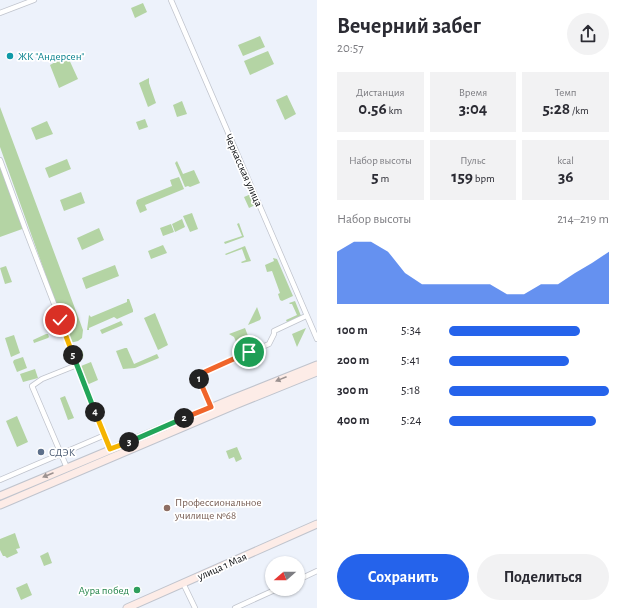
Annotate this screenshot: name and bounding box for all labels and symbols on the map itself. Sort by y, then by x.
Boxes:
marker: ЖК "Андерсен" [5,51,15,61]
place label: ЖК "Андерсен" [18,51,84,62]
street label: Черкасская улица [223,132,264,208]
pin [43,303,77,337]
pin [232,335,266,369]
pin: 5 [63,345,83,365]
pin: 1 [189,369,209,389]
one-way arrow [275,376,286,382]
pin: 4 [85,402,105,422]
pin: 2 [174,408,194,428]
pin: 3 [119,432,139,452]
marker: СДЭК [36,447,46,457]
place label: СДЭК [49,447,76,458]
one-way arrow [42,473,54,479]
place label: Профессиональное училище №68 [174,497,261,521]
marker: Профессиональное училище №68 [162,503,172,513]
street label: улица 1 Мая [195,551,248,583]
north arrow [265,556,305,596]
place label: Аура побед [78,585,129,596]
marker: Аура побед [132,585,142,595]

